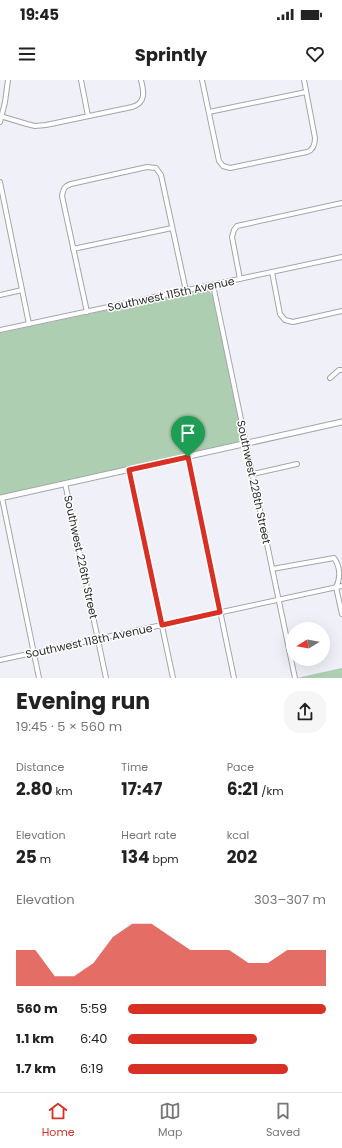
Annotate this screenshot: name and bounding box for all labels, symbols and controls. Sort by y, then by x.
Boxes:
text: 19:45 [20,4,59,25]
text: Sprintly [135,42,207,67]
icon: menu [16,43,38,65]
icon: heart [304,43,326,65]
street label: Southwest 115th Avenue [106,273,236,315]
pin [171,416,205,457]
street label: Southwest 228th Street [233,419,275,545]
icon: arrive [177,422,199,444]
street label: Southwest 226th Street [60,494,102,620]
street label: Southwest 118th Avenue [24,620,154,662]
north arrow [286,622,330,666]
map controls [286,622,330,666]
text: Evening run [16,686,150,717]
button: share [284,691,326,733]
text: 19:45 · 5 × 560 m [16,717,122,736]
text: Distance [16,759,64,775]
text: Time [121,759,148,775]
text: Pace [227,759,254,775]
text: 2.80 [16,777,53,801]
text: 17:47 [121,777,162,801]
text: 6:21 [227,777,258,801]
text: km [53,783,73,799]
text: /km [258,783,284,799]
text: Elevation [16,827,66,843]
text: Heart rate [121,827,177,843]
text: kcal [227,827,249,843]
text: 25 [16,845,37,869]
text: 134 [121,845,150,869]
text: 202 [227,845,257,869]
text: m [37,851,51,867]
text: bpm [150,851,179,867]
text: Elevation [16,890,75,909]
text: 303–307 m [254,890,326,909]
text: 560 m [16,999,58,1018]
text: 5:59 [80,999,107,1018]
text: 1.1 km [16,1029,54,1048]
text: 6:40 [80,1029,107,1048]
text: 1.7 km [16,1059,56,1078]
text: 6:19 [80,1059,103,1078]
tab: Home [42,1100,75,1141]
tab: Map [158,1100,182,1141]
tab: Saved [266,1100,300,1141]

